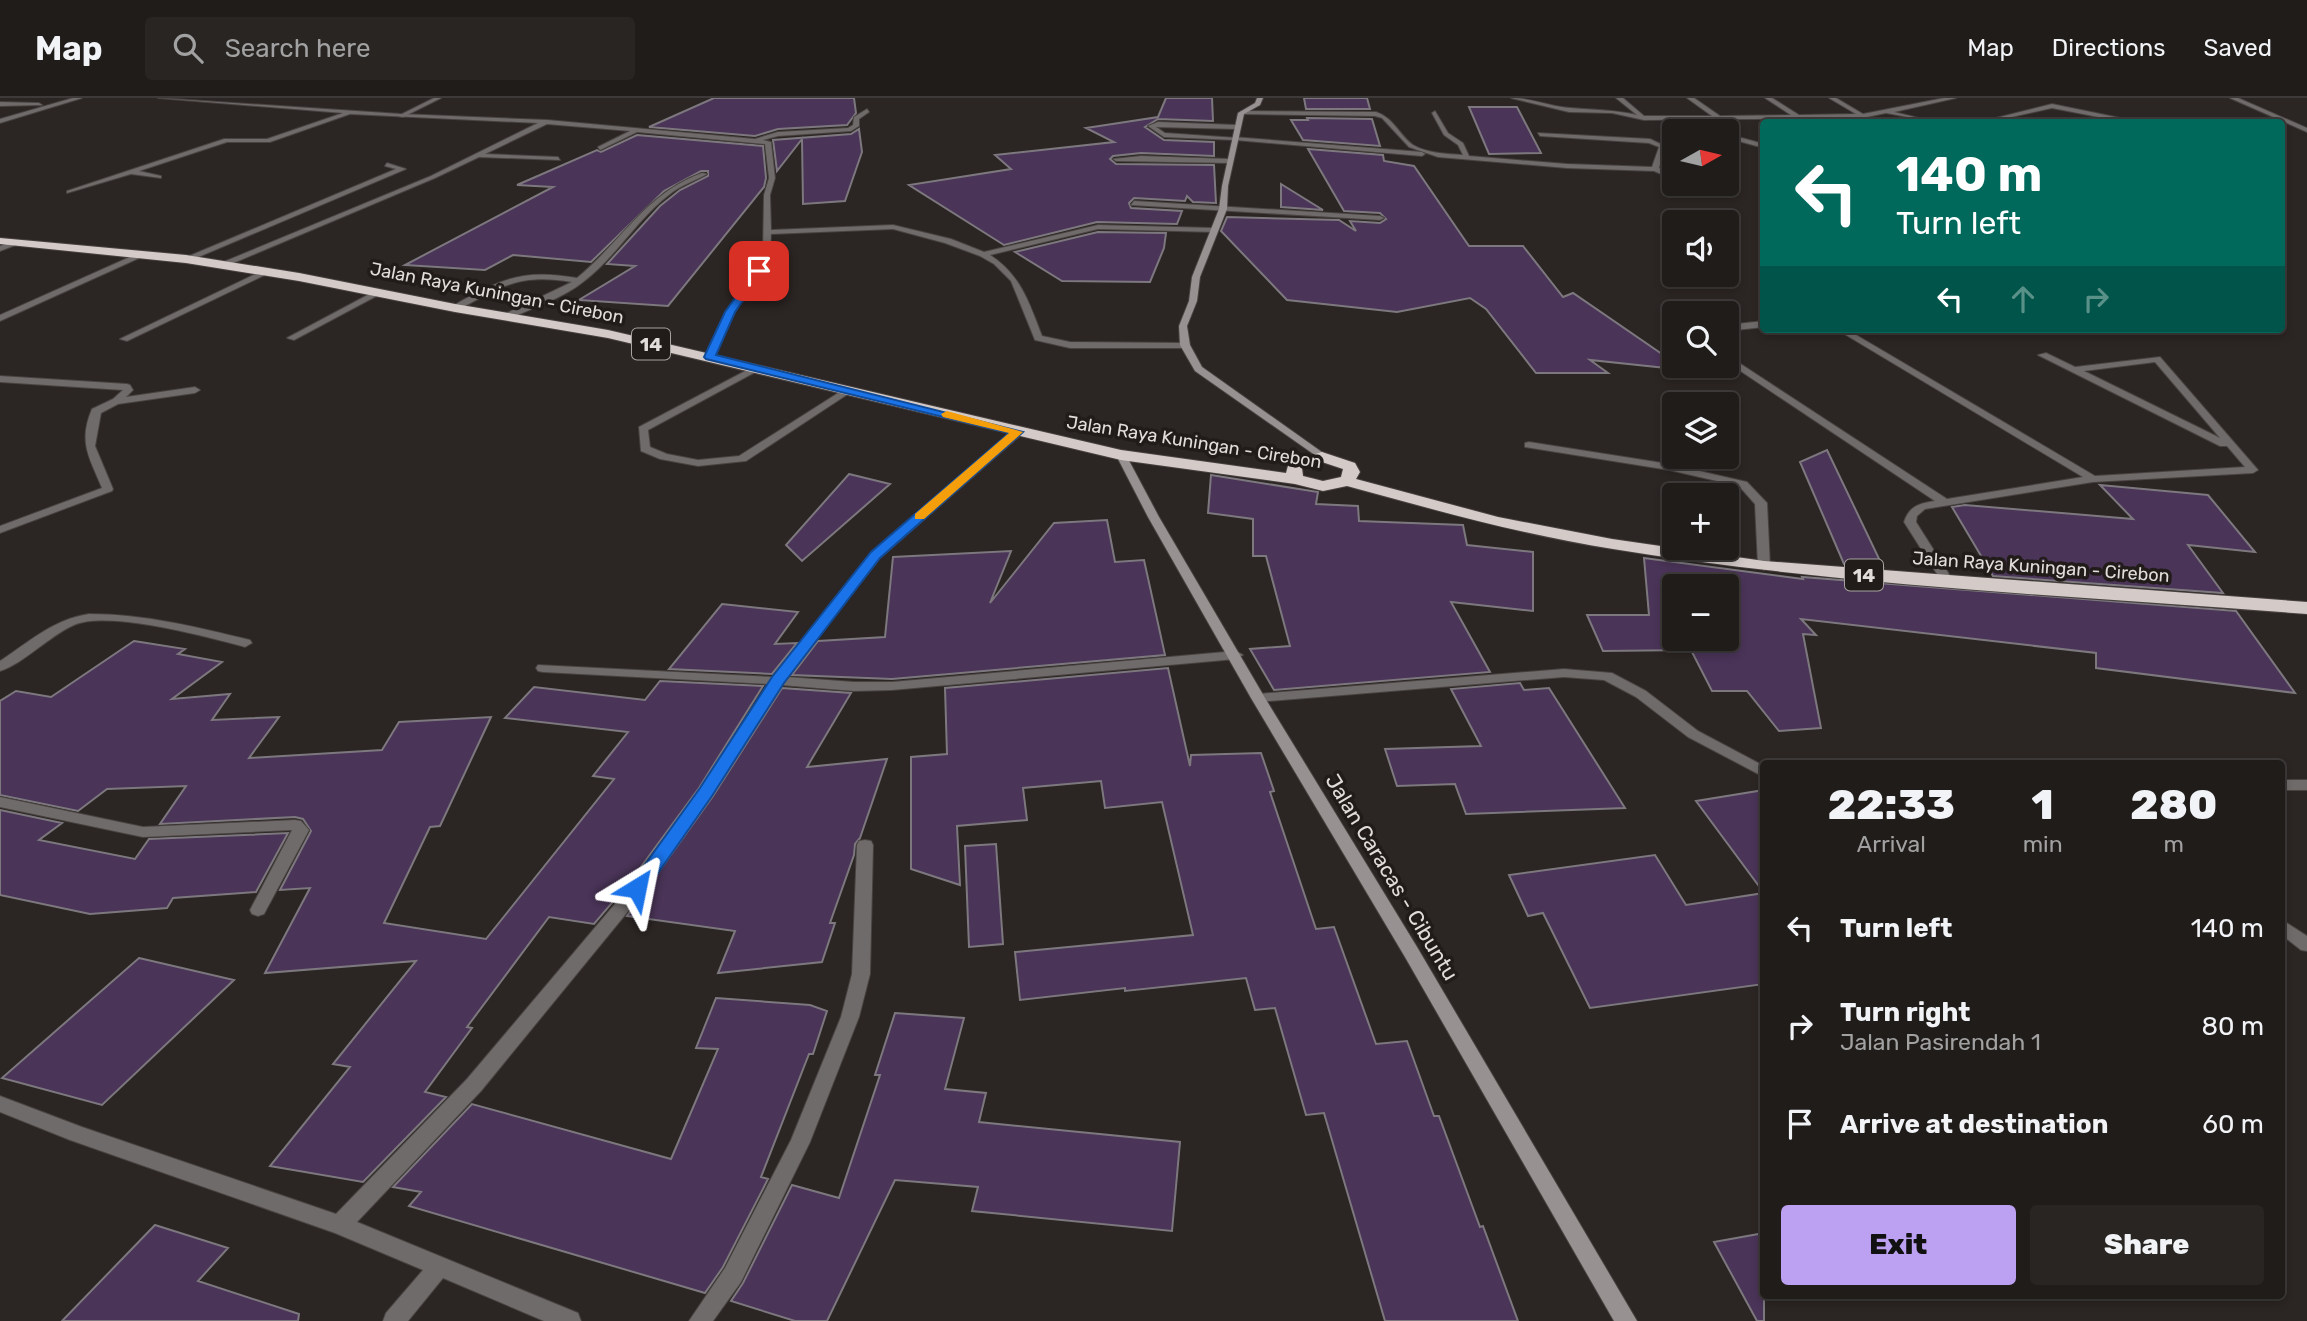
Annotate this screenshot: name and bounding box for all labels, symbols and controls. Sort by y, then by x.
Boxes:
search box [145,17,635,80]
text: Map [35,29,103,68]
icon: search [169,29,207,67]
text: Search here [225,33,370,64]
text: Map [1967,34,2014,62]
text: Directions [2052,34,2165,62]
text: Saved [2203,34,2272,62]
north arrow [1662,119,1740,196]
map controls [1662,119,1739,651]
text: 140 m [1896,145,2042,203]
icon: left [1781,147,1872,238]
text: Turn left [1896,204,2021,242]
button: sound [1662,210,1739,287]
pin [729,241,789,301]
icon: arrive [740,252,778,290]
street label: Jalan Raya Kuningan - Cirebon [368,258,626,328]
icon: left [1931,280,1969,318]
icon: ahead [2004,280,2042,318]
icon: right [2077,280,2115,318]
button: search [1662,301,1739,378]
road number: 14 [632,328,670,360]
button: layers [1662,392,1739,469]
street label: Jalan Raya Kuningan - Cirebon [1065,411,1323,473]
button: + [1662,483,1739,560]
street label: Jalan Raya Kuningan - Cirebon [1912,547,2170,587]
road number: 14 [1845,560,1883,590]
button: − [1662,574,1739,651]
street label: Jalan Caracas - Cibuntu [1320,769,1464,985]
text: 22:33 [1828,780,1955,830]
text: 1 [2032,780,2054,830]
text: 280 [2130,780,2217,830]
text: Arrival [1857,830,1926,858]
text: min [2023,830,2063,858]
text: m [2164,830,2184,858]
position arrow [600,851,674,925]
icon: left [1781,909,1819,947]
text: Turn left [1840,913,1952,944]
text: 140 m [2191,913,2264,944]
text: Turn right [1840,997,1970,1028]
icon: right [1781,1007,1819,1045]
text: 80 m [2201,1011,2264,1042]
text: Jalan Pasirendah 1 [1840,1028,2041,1056]
icon: arrive [1781,1105,1819,1143]
text: Arrive at destination [1840,1109,2108,1140]
text: 60 m [2202,1109,2264,1140]
button: Exit [1781,1205,2016,1285]
button: Share [2030,1205,2264,1285]

